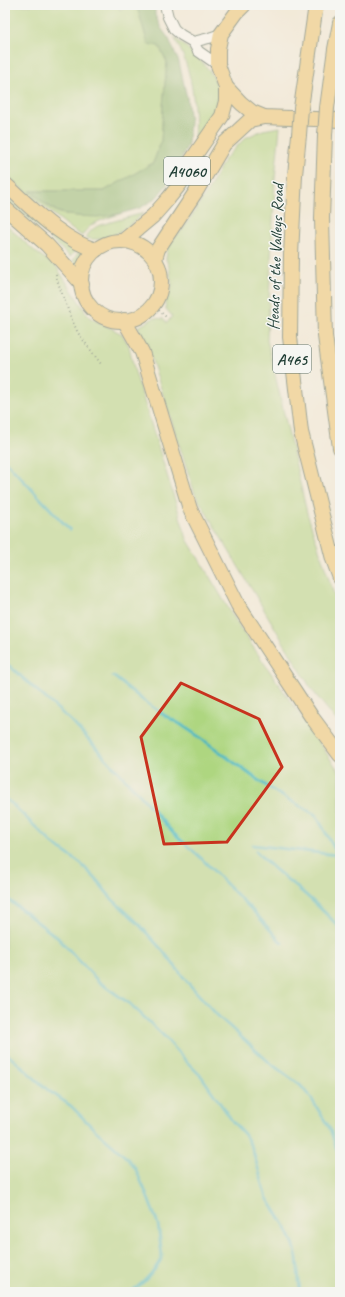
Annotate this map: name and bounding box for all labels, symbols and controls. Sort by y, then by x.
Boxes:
road number: A4060 [164,157,210,185]
street label: Heads of the Valleys Road [262,181,289,330]
road number: A465 [273,345,311,373]

